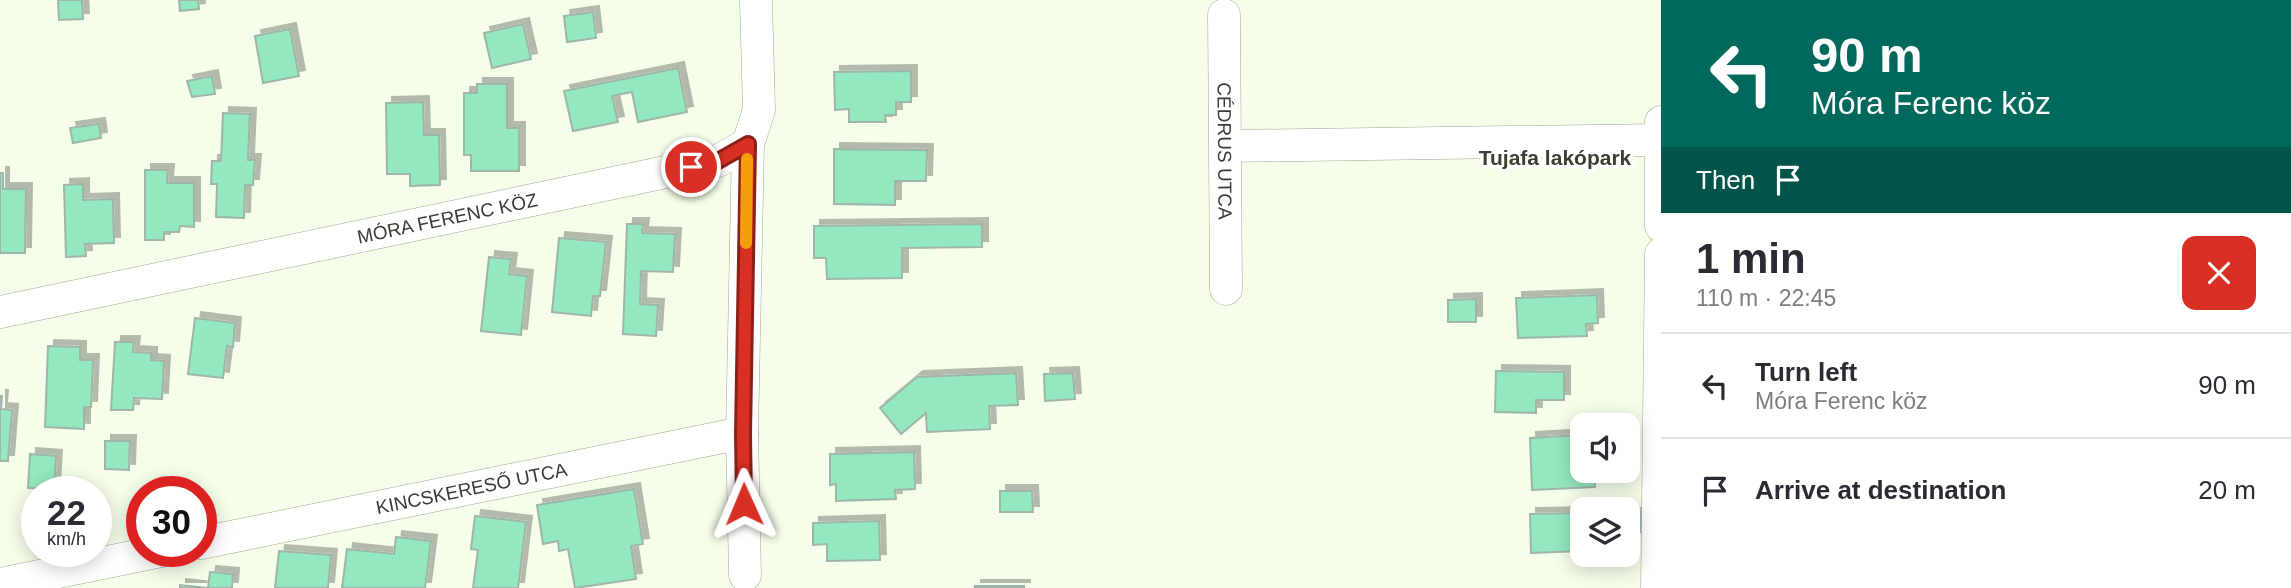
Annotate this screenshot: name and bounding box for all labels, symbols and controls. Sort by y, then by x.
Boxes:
icon: left [1696,28,1787,119]
text: 90 m [1811,28,1923,82]
street label: CÉDRUS UTCA [1213,82,1235,220]
text: Móra Ferenc köz [1811,85,2051,121]
pin [661,137,721,197]
district label: Tujafa lakópark [1479,146,1632,169]
icon: arrive [672,148,710,186]
icon: arrive [1769,161,1807,199]
text: Then [1696,165,1755,195]
street label: MÓRA FERENC KÖZ [355,189,540,248]
text: 1 min [1696,235,1806,282]
button: close [2182,236,2256,310]
text: 110 m · 22:45 [1696,285,1836,311]
text: Turn left [1755,357,1857,387]
icon: left [1696,367,1734,405]
text: 90 m [2198,370,2256,400]
text: Móra Ferenc köz [1755,388,1928,414]
map controls [1570,413,1640,567]
button: sound [1570,413,1640,483]
street label: KINCSKERESŐ UTCA [374,459,569,518]
position arrow [707,467,781,541]
icon: arrive [1696,472,1734,510]
text: Arrive at destination [1755,475,2006,505]
text: 20 m [2198,475,2256,505]
speed limit sign: 30 [126,476,217,567]
text: 22 [47,493,86,532]
button: layers [1570,497,1640,567]
text: km/h [47,529,86,549]

